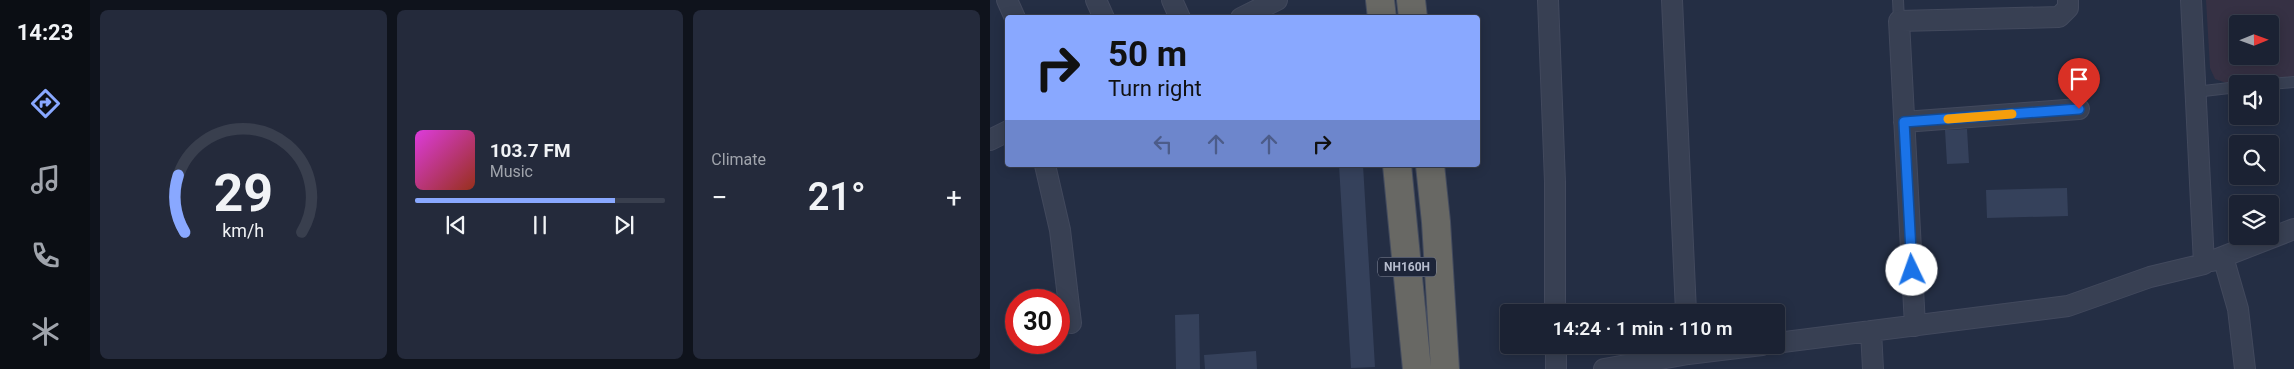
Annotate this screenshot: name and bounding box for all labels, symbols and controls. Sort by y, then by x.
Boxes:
north arrow [2229,15,2279,65]
map controls [2229,15,2279,245]
text: 14:23 [17,20,73,45]
text: 50 m [1108,34,1187,75]
icon: right [1025,35,1090,100]
pin [2058,58,2100,109]
icon: arrive [2065,65,2093,93]
button: sound [2229,75,2279,125]
text: Turn right [1108,76,1202,101]
icon: directions [28,86,63,121]
icon: left [1149,130,1177,158]
icon: ahead [1202,130,1230,158]
icon: ahead [1255,130,1283,158]
icon: right [1308,130,1336,158]
button: search [2229,135,2279,185]
text: 103.7 FM [490,139,571,162]
text: Climate [711,150,766,169]
icon: music [28,162,63,197]
text: Music [490,162,533,181]
text: 29 [213,163,273,224]
text: 21° [808,175,866,219]
text: − [711,181,727,214]
text: + [946,181,962,214]
button: layers [2229,195,2279,245]
icon: previous [442,211,470,239]
icon: pause [526,211,554,239]
icon: next [610,211,638,239]
text: km/h [222,220,264,241]
icon: phone [28,238,63,273]
position arrow [1885,243,1937,295]
road number: NH160H [1378,258,1436,276]
speed limit sign: 30 [1005,289,1070,354]
icon: climate [28,314,63,349]
text: 14:24 · 1 min · 110 m [1552,317,1733,340]

